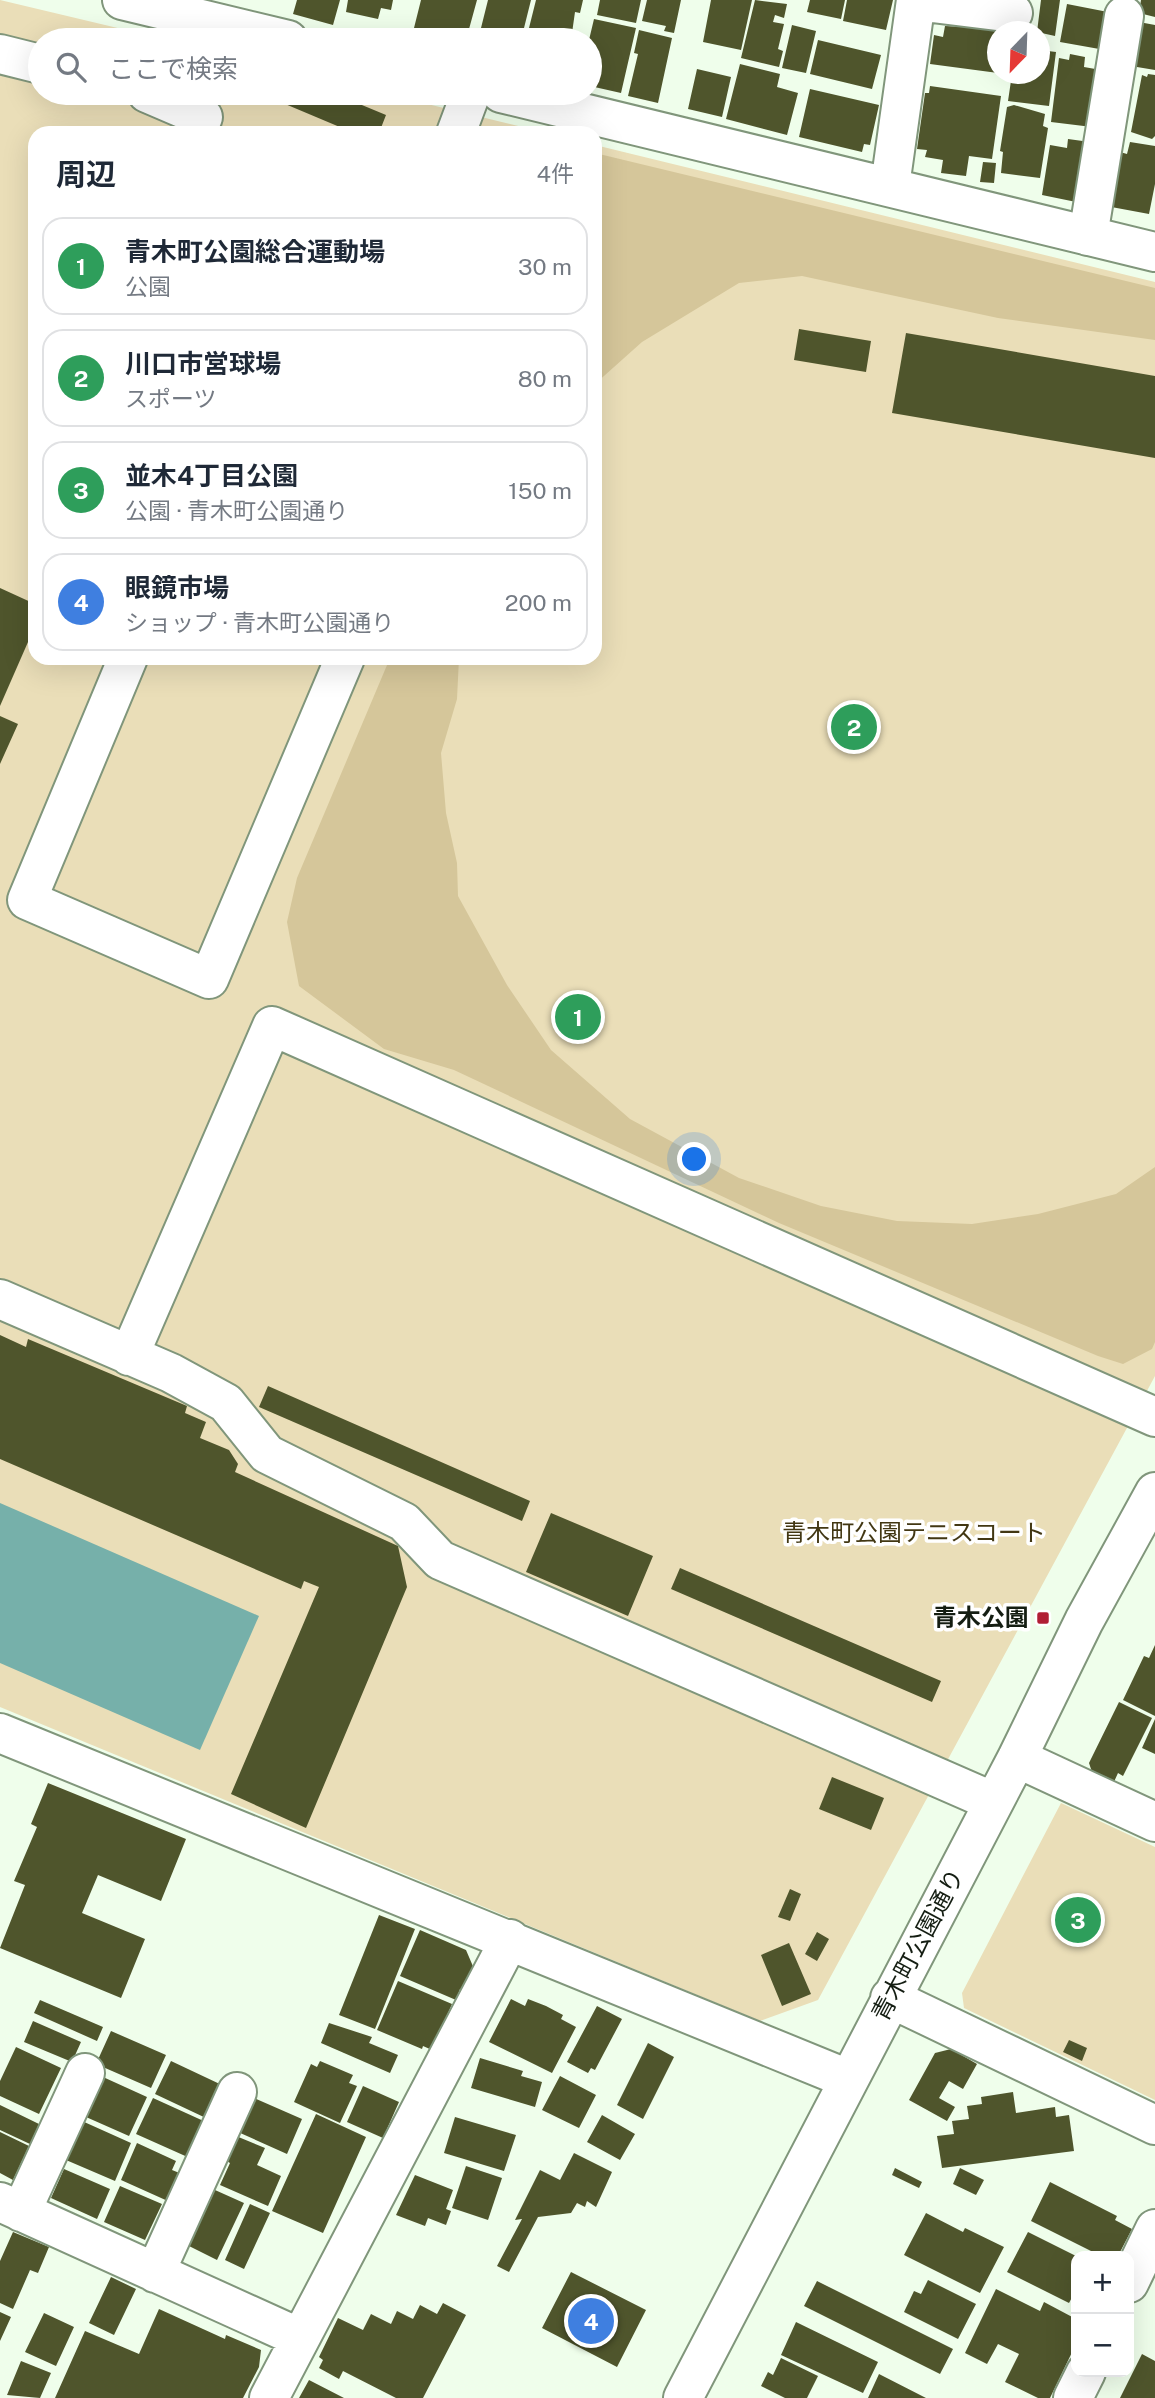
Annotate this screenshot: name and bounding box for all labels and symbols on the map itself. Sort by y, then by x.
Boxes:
north arrow [987,21,1050,84]
pin: 2 [831,701,877,753]
pin: 1 [555,991,601,1043]
your location [677,1142,711,1176]
park label: 青木町公園テニスコート [782,1518,1046,1546]
place label: 青木公園 [933,1603,1029,1631]
marker: 青木公園 [1035,1610,1051,1626]
street label: 青木町公園通り [865,1864,969,2025]
pin: 3 [1055,1894,1101,1946]
pin: 4 [568,2295,614,2347]

